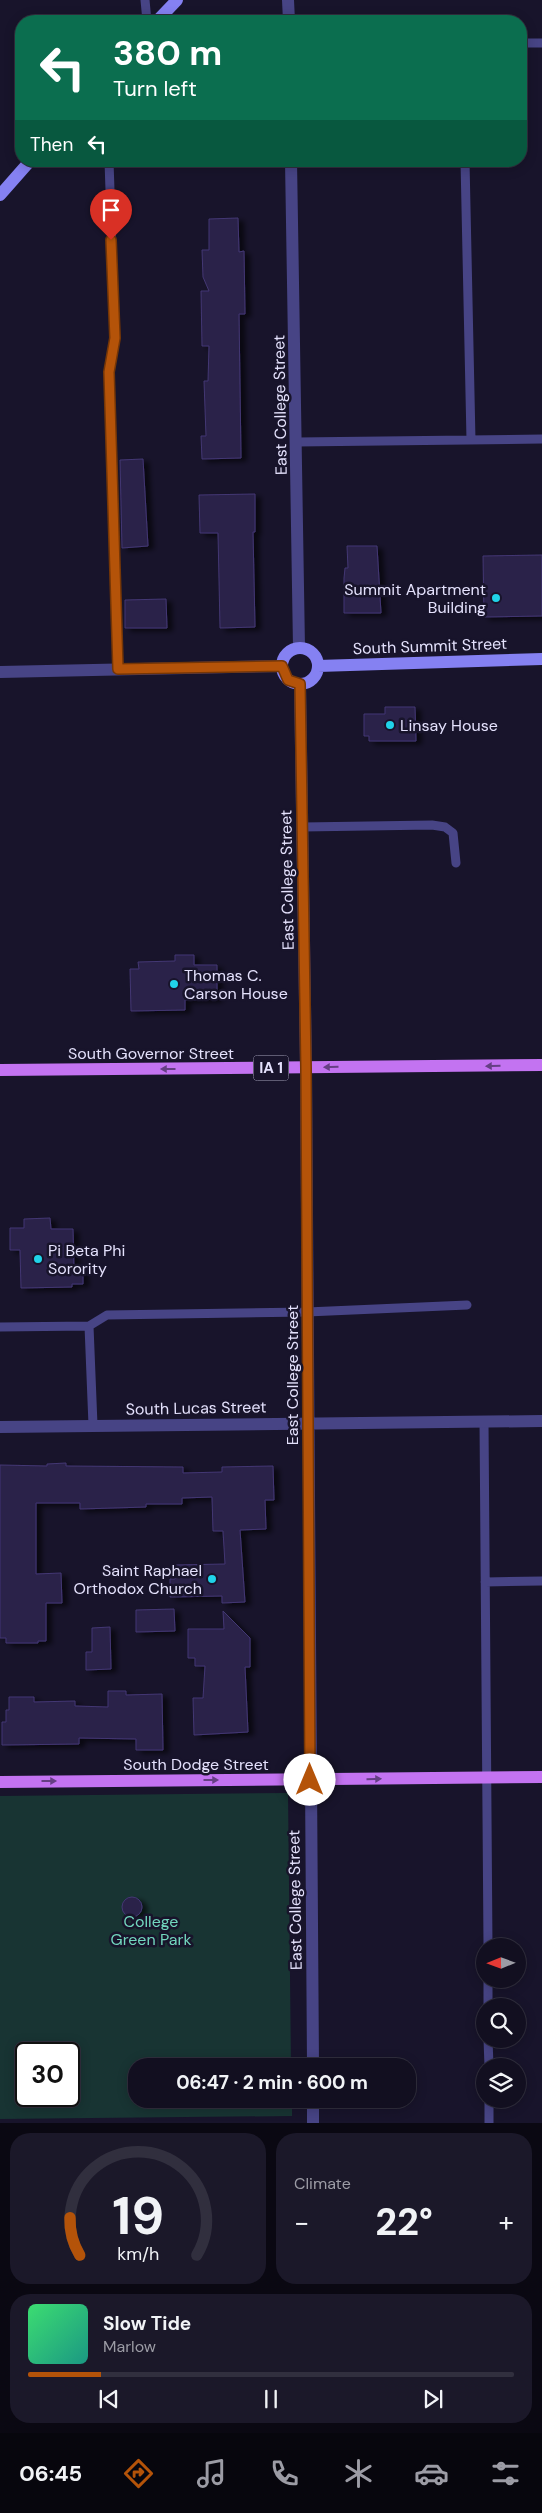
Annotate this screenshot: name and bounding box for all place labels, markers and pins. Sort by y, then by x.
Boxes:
pin [90,189,132,240]
place label: Summit Apartment Building [344,579,486,618]
marker: Summit Apartment Building [490,592,502,604]
place label: Linsay House [400,715,498,736]
marker: Linsay House [384,719,396,731]
place label: Thomas C. Carson House [184,965,288,1004]
marker: Thomas C. Carson House [168,978,180,990]
place label: Pi Beta Phi Sorority [48,1240,125,1279]
marker: Pi Beta Phi Sorority [32,1253,44,1265]
place label: Saint Raphael Orthodox Church [74,1560,202,1599]
marker: Saint Raphael Orthodox Church [206,1573,218,1585]

